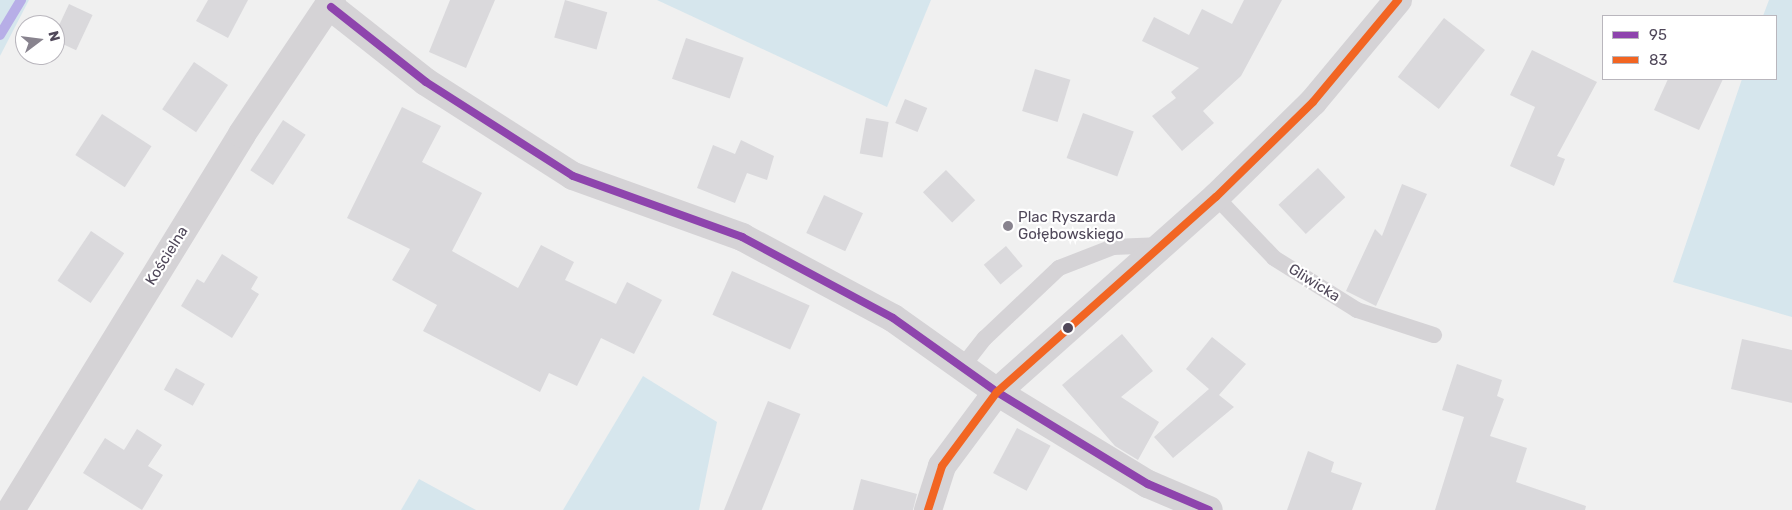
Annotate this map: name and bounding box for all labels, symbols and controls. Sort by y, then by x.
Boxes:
north arrow [15,15,65,65]
legend [1602,15,1777,80]
text: 95 [1649,26,1667,44]
text: N [44,29,64,43]
text: 83 [1649,51,1668,69]
place label: Plac Ryszarda Gołębowskiego [1018,208,1124,243]
marker: Plac Ryszarda Gołębowskiego [1002,220,1014,232]
street label: Kościelna [142,223,192,289]
street label: Gliwicka [1285,260,1343,306]
unlabelled marker [1063,323,1073,333]

